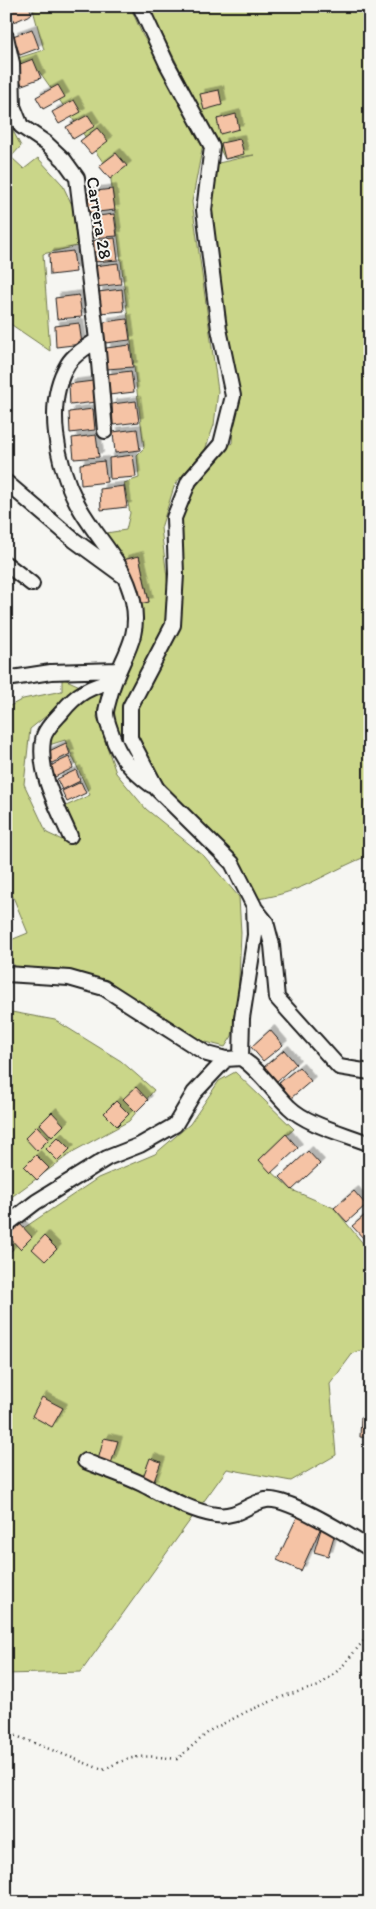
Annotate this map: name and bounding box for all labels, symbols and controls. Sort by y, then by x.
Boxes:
street label: Carrera 28 [82,175,116,261]

